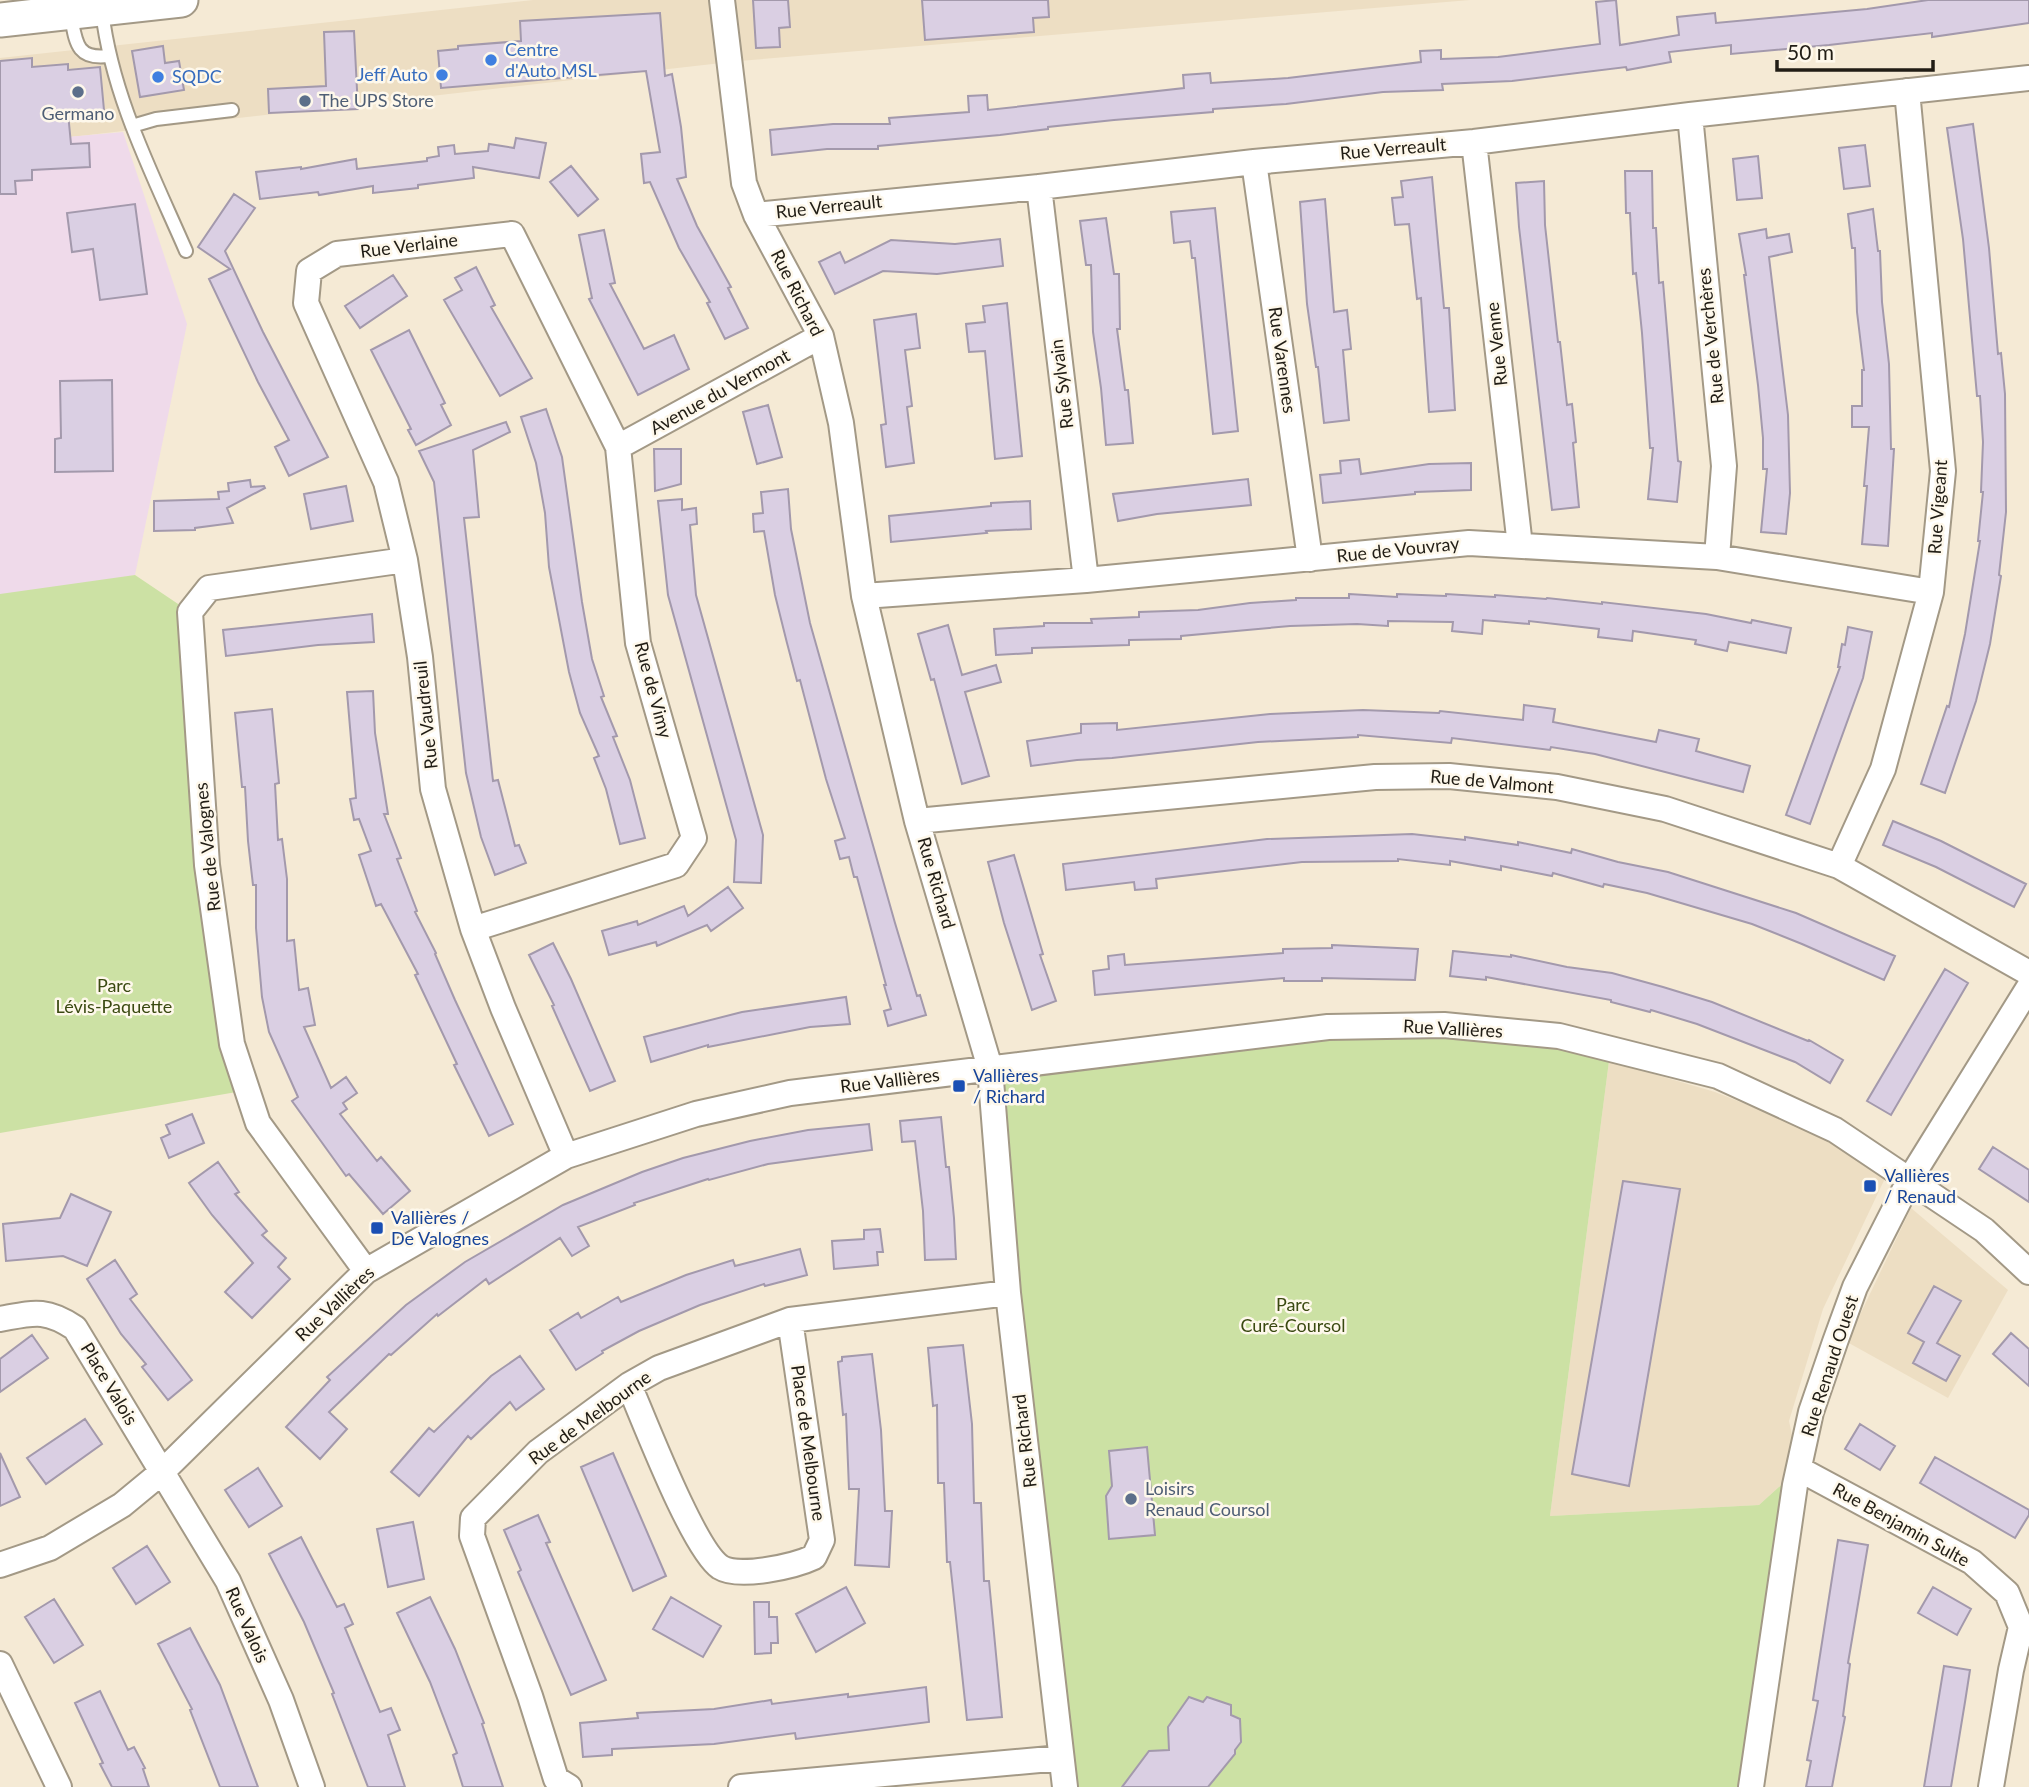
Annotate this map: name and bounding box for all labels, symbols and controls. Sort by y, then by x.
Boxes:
scale bar [1777,28,1933,72]
place label: Centre d'Auto MSL [505,38,597,81]
text: 50 m [1787,39,1834,64]
marker: Centre d'Auto MSL [483,52,499,68]
place label: Jeff Auto [357,63,428,85]
place label: SQDC [172,65,222,87]
marker: Jeff Auto [434,67,450,83]
marker: SQDC [150,69,166,85]
marker: Germano [70,84,86,100]
place label: The UPS Store [319,89,434,111]
marker: The UPS Store [297,93,313,109]
place label: Germano [41,102,115,124]
street label: Rue Verreault [1339,132,1448,164]
street label: Rue Verreault [775,189,884,223]
street label: Rue Verlaine [359,228,459,262]
street label: Rue Richard [767,245,829,340]
street label: Rue de Verchères [1692,267,1728,405]
street label: Rue Venne [1481,301,1511,387]
street label: Rue Varennes [1265,305,1301,415]
street label: Rue Sylvain [1045,338,1077,430]
street label: Avenue du Vermont [646,343,794,439]
street label: Rue Vigeant [1923,458,1951,555]
street label: Rue de Vouvray [1335,532,1461,566]
street label: Rue de Vimy [631,639,678,741]
street label: Rue Vaudreuil [408,660,442,770]
street label: Rue de Valmont [1429,765,1555,797]
street label: Rue de Valognes [189,781,225,913]
street label: Rue Richard [913,834,961,931]
park label: Parc Lévis-Paquette [56,974,172,1017]
street label: Rue Vallières [1403,1014,1504,1042]
street label: Rue Vallières [839,1063,941,1097]
place label: Vallières / Richard [973,1064,1045,1107]
marker: Vallières / Richard [951,1078,967,1094]
place label: Vallières / Renaud [1884,1164,1956,1207]
marker: Vallières / Renaud [1862,1178,1878,1194]
place label: Vallières / De Valognes [391,1206,489,1249]
marker: Vallières / De Valognes [369,1220,385,1236]
street label: Rue Vallières [290,1261,379,1345]
street label: Rue Renaud Ouest [1796,1292,1862,1439]
park label: Parc Curé-Coursol [1240,1293,1346,1336]
street label: Place Valois [77,1338,143,1429]
street label: Place de Melbourne [787,1363,831,1522]
street label: Rue de Melbourne [524,1365,655,1469]
street label: Rue Richard [1007,1393,1041,1489]
place label: Loisirs Renaud Coursol [1145,1477,1270,1520]
street label: Rue Benjamin Sulte [1829,1477,1974,1571]
marker: Loisirs Renaud Coursol [1123,1491,1139,1507]
street label: Rue Valois [221,1583,274,1666]

